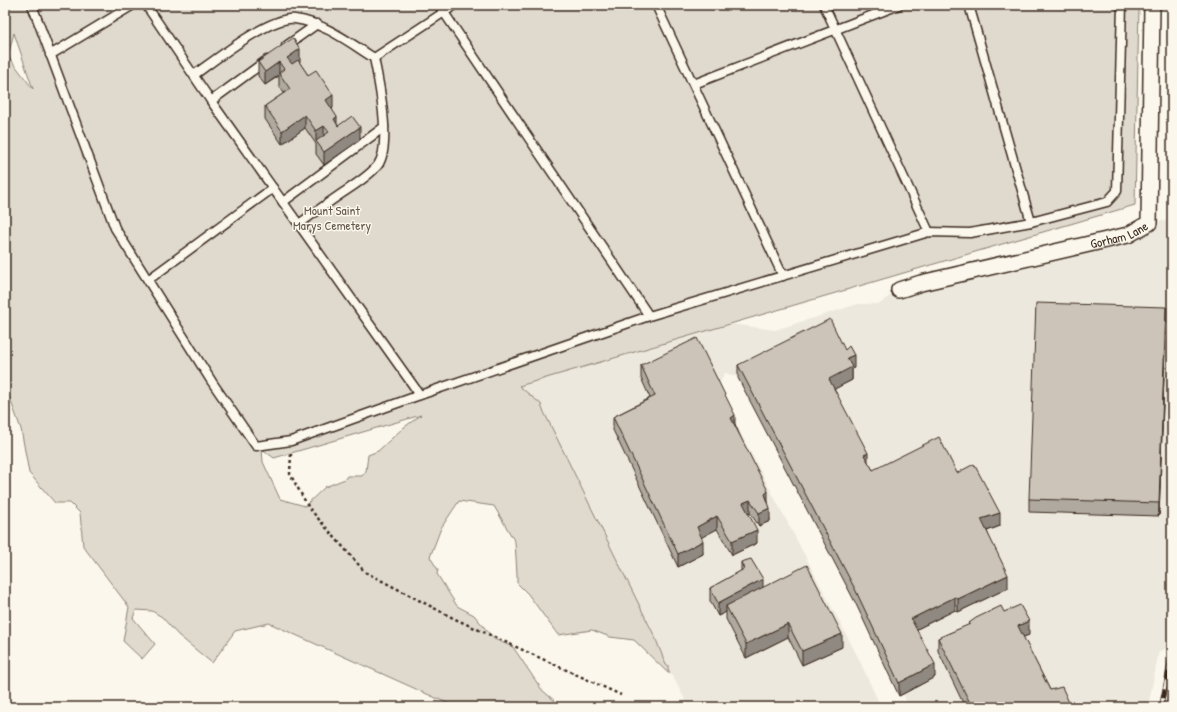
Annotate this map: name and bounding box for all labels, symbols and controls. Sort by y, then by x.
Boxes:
park label: Mount Saint Marys Cemetery [293,201,371,234]
street label: Gorham Lane [1088,217,1151,252]

